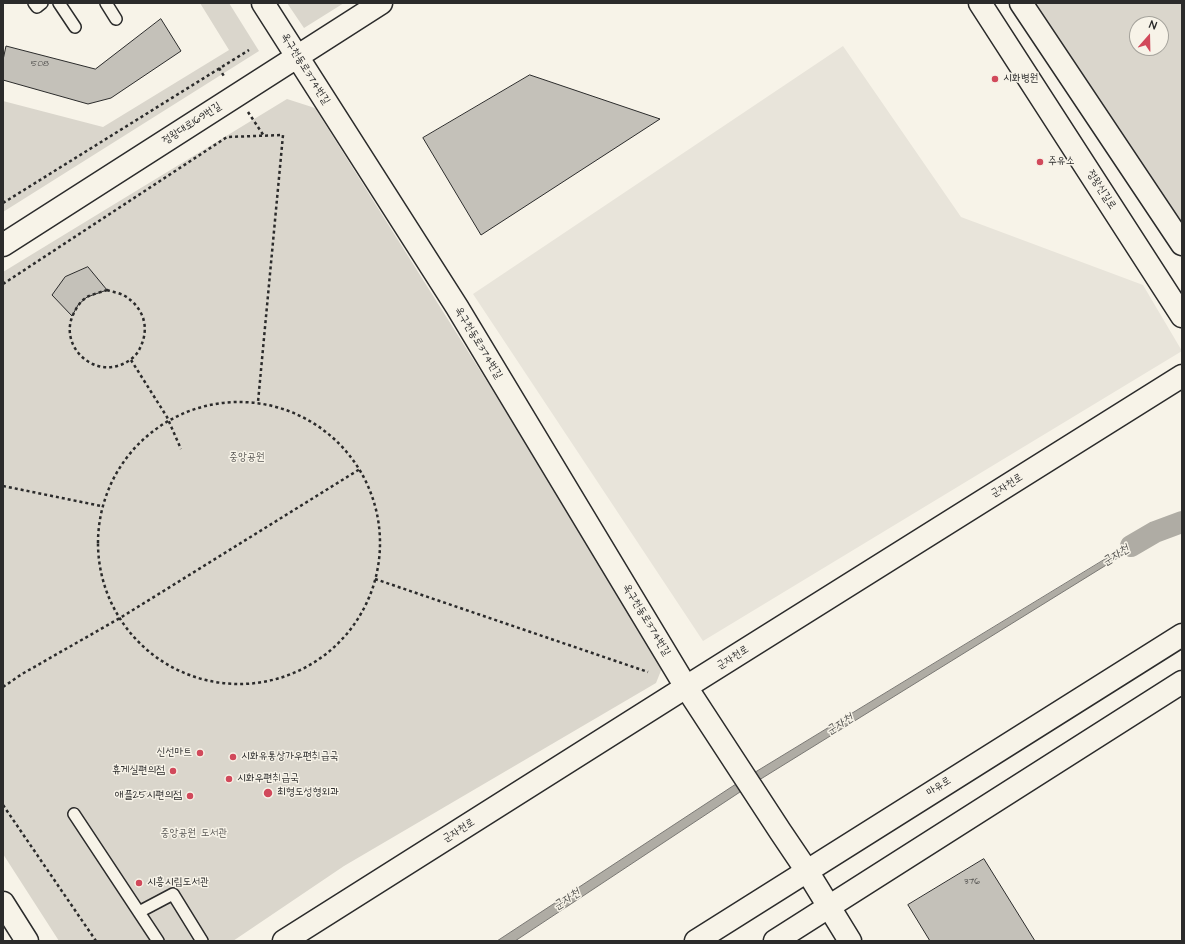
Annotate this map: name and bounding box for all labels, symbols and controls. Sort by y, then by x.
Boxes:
north arrow [1129,16,1169,56]
text: N [1147,17,1159,33]
street label: 옥구천동로374번길 [278,31,332,107]
house number: 508 [31,59,49,69]
place label: 시화병원 [1003,72,1038,86]
marker: 시화병원 [990,74,1000,84]
street label: 정왕대로169번길 [160,100,224,148]
place label: 주유소 [1048,155,1075,169]
marker: 주유소 [1035,157,1045,167]
street label: 정왕신길로 [1083,168,1119,212]
street label: 옥구천동로374번길 [451,305,505,381]
park label: 중앙공원 [229,451,265,465]
street label: 군자천로 [988,471,1026,501]
water label: 군자천 [1100,542,1132,570]
street label: 옥구천동로374번길 [619,582,673,658]
street label: 군자천로 [714,643,752,673]
water label: 군자천 [824,711,856,739]
place label: 신선마트 [157,746,192,760]
marker: 신선마트 [195,748,205,758]
place label: 시화유통상가우편취급국 [241,750,338,764]
marker: 시화유통상가우편취급국 [228,752,238,762]
place label: 휴게실편의점 [112,764,165,778]
marker: 휴게실편의점 [168,766,178,776]
place label: 시화우편취급국 [237,772,299,786]
marker: 시화우편취급국 [224,774,234,784]
street label: 마유로 [924,774,954,800]
place label: 최형도성형외과 [277,786,339,800]
marker: 최형도성형외과 [262,787,274,799]
place label: 애플25시편의점 [115,789,182,803]
marker: 애플25시편의점 [185,791,195,801]
street label: 군자천로 [440,816,478,846]
park label: 중앙공원 도서관 [161,827,227,841]
place label: 시흥시립도서관 [147,876,209,890]
house number: 376 [964,877,980,887]
marker: 시흥시립도서관 [134,878,144,888]
water label: 군자천 [551,886,583,914]

